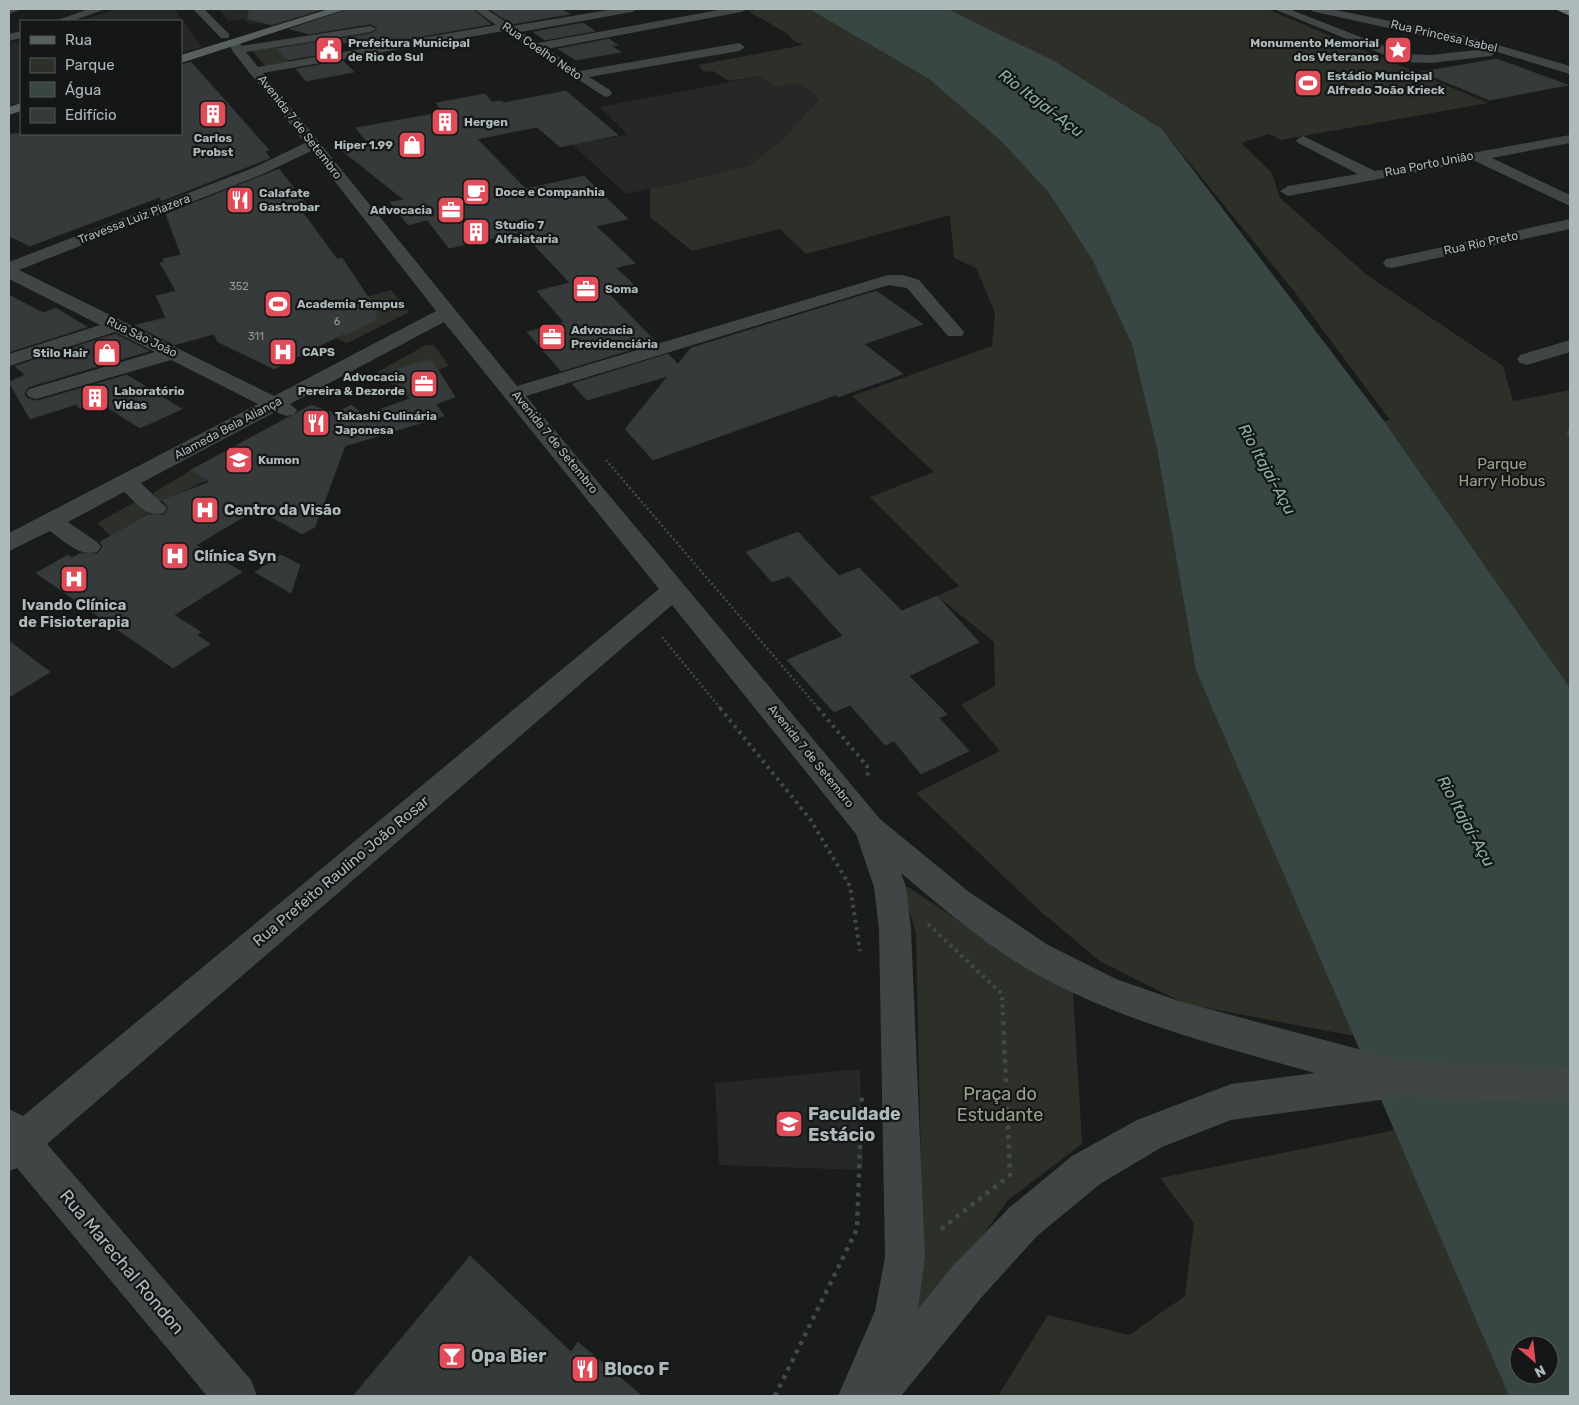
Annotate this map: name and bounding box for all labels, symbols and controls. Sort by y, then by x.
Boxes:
street label: Rua Princesa Isabel [1389,17,1499,55]
street label: Rua Coelho Neto [500,19,585,83]
legend [20,20,182,135]
text: Rua [65,31,92,49]
public building icon: Prefeitura Municipal de Rio do Sul [314,35,344,65]
place icon: Monumento Memorial dos Veteranos [1383,35,1413,65]
place label: Prefeitura Municipal de Rio do Sul [348,36,470,64]
place label: Monumento Memorial dos Veteranos [1250,36,1379,64]
text: Parque [65,56,115,74]
water label: Rio Itajaí-Açu [995,65,1087,141]
sports icon: Estádio Municipal Alfredo João Krieck [1293,68,1323,98]
place label: Estádio Municipal Alfredo João Krieck [1327,69,1445,97]
street label: Avenida 7 de Setembro [255,72,345,182]
text: Água [65,81,101,99]
building icon: Carlos Probst [198,99,228,129]
text: Edifício [65,106,117,124]
building icon: Hergen [430,107,460,137]
place label: Hergen [464,115,508,129]
shop icon: Hiper 1.99 [397,130,427,160]
place label: Carlos Probst [193,131,234,159]
place label: Hiper 1.99 [334,138,393,152]
street label: Rua Porto União [1383,148,1475,179]
cafe icon: Doce e Companhia [461,177,491,207]
restaurant icon: Calafate Gastrobar [225,185,255,215]
place label: Doce e Companhia [495,185,605,199]
place label: Calafate Gastrobar [259,186,320,214]
street label: Travessa Luiz Piazera [76,191,192,247]
office icon: Advocacia [436,195,466,225]
place label: Advocacia [370,203,432,217]
building icon: Studio 7 Alfaiataria [461,217,491,247]
place label: Studio 7 Alfaiataria [495,218,558,246]
street label: Rua Rio Preto [1443,228,1520,258]
office icon: Soma [571,274,601,304]
house number: 352 [229,280,249,293]
place label: Soma [605,282,638,296]
sports icon: Academia Tempus [263,289,293,319]
place label: Academia Tempus [297,297,405,311]
street label: Rua São João [105,314,180,360]
house number: 6 [334,315,341,328]
office icon: Advocacia Previdenciária [537,322,567,352]
place label: Advocacia Previdenciária [571,323,658,351]
house number: 311 [248,330,264,343]
hospital icon: CAPS [268,337,298,367]
shop icon: Stilo Hair [92,338,122,368]
place label: CAPS [302,345,335,359]
place label: Stilo Hair [33,346,89,360]
office icon: Advocacia Pereira & Dezorde [409,369,439,399]
place label: Advocacia Pereira & Dezorde [298,370,405,398]
building icon: Laboratório Vidas [80,383,110,413]
place label: Laboratório Vidas [114,384,185,412]
street label: Avenida 7 de Setembro [509,388,601,496]
street label: Alameda Bela Aliança [172,394,284,462]
restaurant icon: Takashi Culinária Japonesa [301,408,331,438]
place label: Takashi Culinária Japonesa [335,409,437,437]
water label: Rio Itajaí-Açu [1234,420,1300,518]
school or university icon: Kumon [224,445,254,475]
place label: Kumon [258,453,300,467]
park label: Parque Harry Hobus [1459,455,1546,490]
hospital icon: Centro da Visão [190,495,220,525]
place label: Centro da Visão [224,501,341,519]
hospital icon: Clínica Syn [160,541,190,571]
place label: Clínica Syn [194,547,276,565]
hospital icon: Ivando Clínica de Fisioterapia [59,564,89,594]
place label: Ivando Clínica de Fisioterapia [19,596,130,631]
street label: Avenida 7 de Setembro [765,702,857,810]
water label: Rio Itajaí-Açu [1433,772,1499,870]
street label: Rua Prefeito Raulino João Rosar [249,792,433,950]
park label: Praça do Estudante [957,1083,1043,1126]
place label: Faculdade Estácio [808,1103,901,1146]
school or university icon: Faculdade Estácio [774,1109,804,1139]
street label: Rua Marechal Rondon [55,1185,189,1339]
north arrow [1509,1335,1559,1385]
bar icon: Opa Bier [437,1341,467,1371]
place label: Opa Bier [471,1345,546,1367]
restaurant icon: Bloco F [570,1354,600,1384]
place label: Bloco F [604,1358,669,1380]
text: N [1531,1361,1548,1381]

